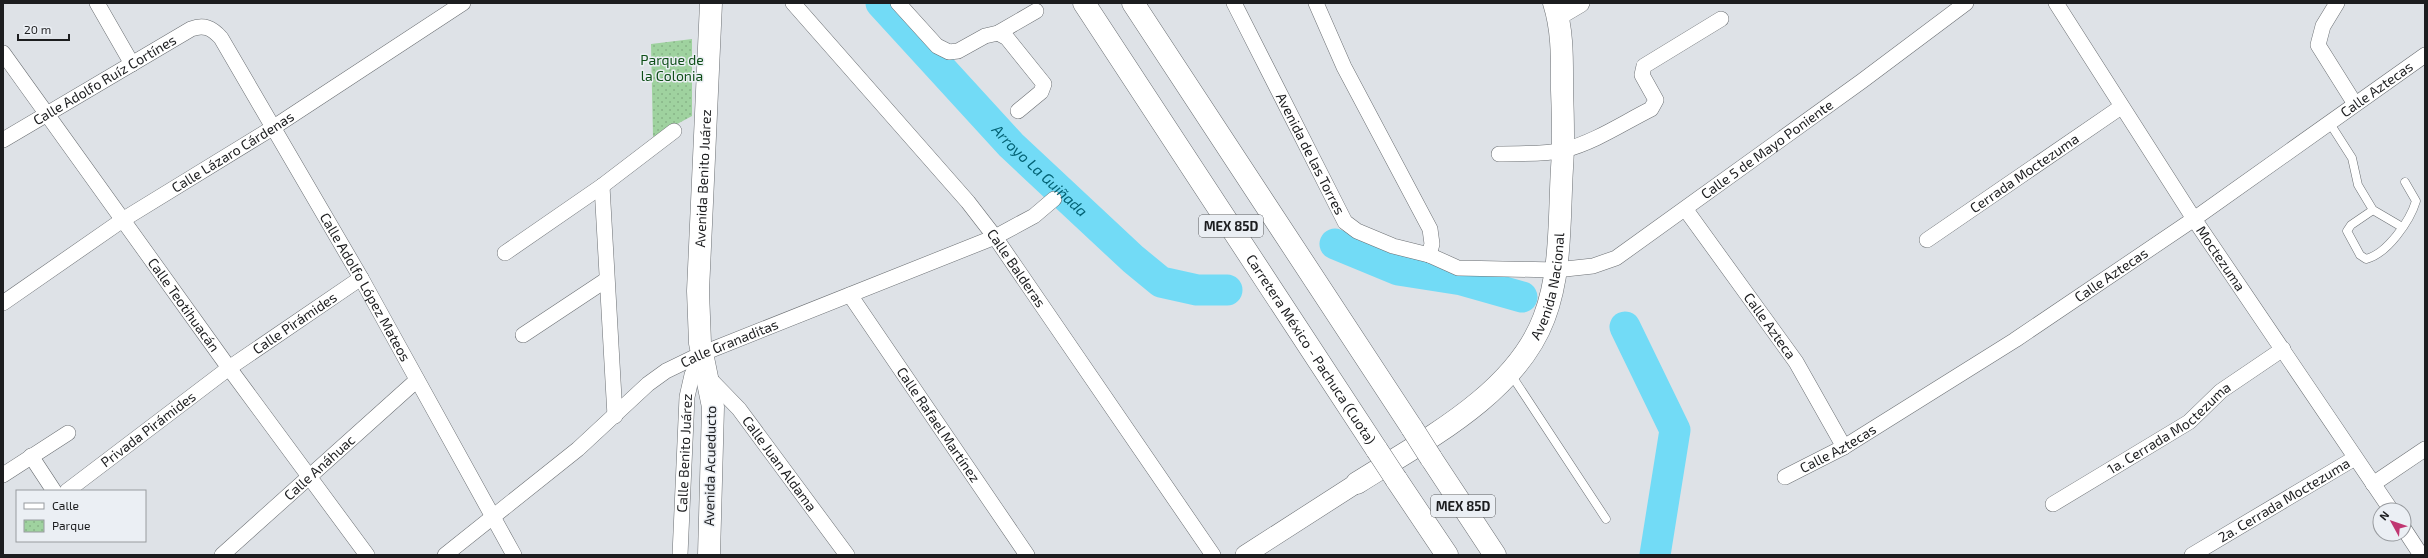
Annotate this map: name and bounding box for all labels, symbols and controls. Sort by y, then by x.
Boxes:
scale bar [18,16,69,42]
text: 20 m [24,22,51,36]
street label: Calle Adolfo Ruíz Cortínes [30,31,179,128]
park label: Parque de la Colonia [640,51,704,84]
street label: Calle Aztecas [2337,57,2416,120]
street label: Avenida de las Torres [1273,90,1349,217]
street label: Calle 5 de Mayo Poniente [1697,96,1836,202]
street label: Calle Lázaro Cárdenas [168,107,297,196]
street label: Avenida Benito Juárez [691,109,714,248]
water label: Arroyo La Guiñada [988,120,1092,220]
street label: Cerrada Moctezuma [1966,130,2082,216]
street label: Calle Adolfo López Mateos [317,209,414,364]
road number: MEX 85D [1199,215,1263,237]
street label: Moctezuma [2193,222,2249,294]
street label: Calle Balderas [984,225,1050,310]
street label: Avenida Nacional [1526,231,1567,342]
street label: Calle Aztecas [2071,244,2151,305]
street label: Carretera México - Pachuca (Cuota) [1243,251,1380,447]
street label: Calle Teotihuacán [145,254,224,355]
street label: Calle Pirámides [249,288,340,357]
street label: Calle Azteca [1741,289,1800,362]
street label: Calle Granaditas [677,315,781,371]
street label: Calle Rafael Martínez [894,364,984,485]
street label: 1a. Cerrada Moctezuma [2104,378,2233,477]
street label: Privada Pirámides [97,387,199,470]
street label: Calle Benito Juárez [673,393,695,513]
street label: Avenida Acueducto [700,406,719,526]
street label: Calle Juan Aldama [739,412,821,514]
street label: Calle Aztecas [1797,420,1879,476]
street label: Calle Anáhuac [280,431,358,503]
street label: 2a. Cerrada Moctezuma [2215,454,2353,546]
legend [16,490,146,542]
road number: MEX 85D [1431,495,1495,517]
text: Calle [52,498,79,512]
north arrow [2372,502,2412,542]
text: N [2376,508,2392,522]
text: Parque [52,518,90,532]

